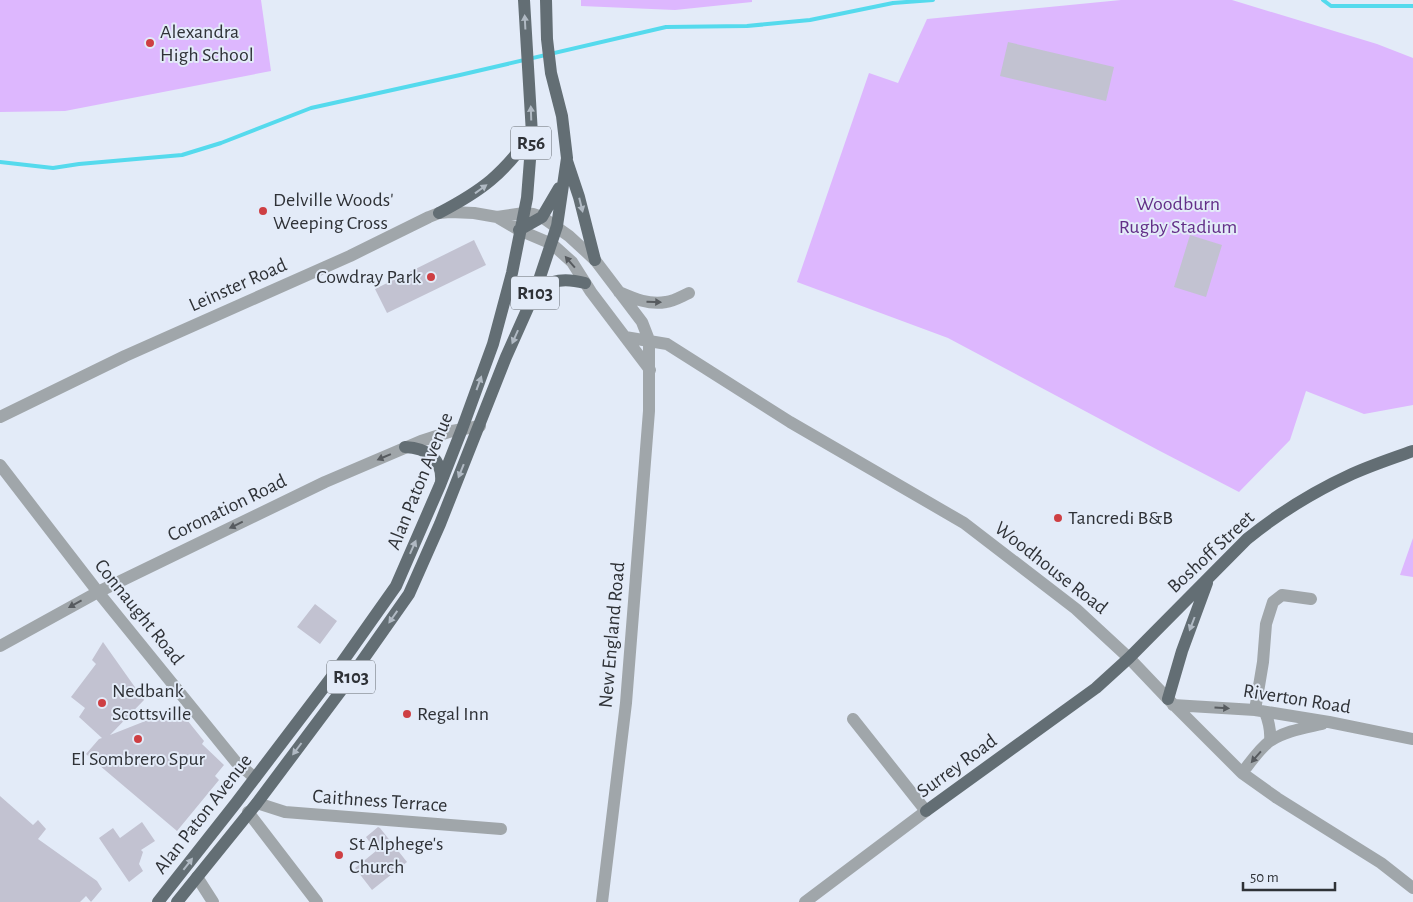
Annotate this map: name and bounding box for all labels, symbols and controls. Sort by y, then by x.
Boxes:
one-way arrow [521,13,529,29]
place label: Alexandra High School [160,22,254,65]
marker: Alexandra High School [144,37,156,49]
one-way arrow [527,104,535,120]
road number: R56 [511,126,551,160]
one-way arrow [474,184,488,194]
place label: Delville Woods' Weeping Cross [273,190,393,233]
park label: Woodburn Rugby Stadium [1119,194,1237,237]
one-way arrow [577,197,585,212]
marker: Delville Woods' Weeping Cross [257,205,269,217]
street label: Leinster Road [186,255,290,315]
one-way arrow [564,257,576,269]
place label: Cowdray Park [316,267,421,287]
marker: Cowdray Park [425,271,437,283]
road number: R103 [511,276,559,310]
one-way arrow [647,298,663,306]
one-way arrow [511,330,519,344]
one-way arrow [475,375,483,390]
street label: Alan Paton Avenue [383,410,457,552]
one-way arrow [376,453,391,461]
one-way arrow [457,464,465,479]
street label: Coronation Road [164,471,290,545]
street label: Boshoff Street [1164,507,1259,597]
place label: Tancredi B&B [1068,508,1173,528]
marker: Tancredi B&B [1052,512,1064,524]
street label: Woodhouse Road [991,518,1111,618]
one-way arrow [229,521,243,529]
one-way arrow [410,540,418,554]
street label: Connaught Road [91,556,187,668]
street label: New England Road [596,561,628,709]
one-way arrow [68,600,81,609]
one-way arrow [388,611,398,624]
one-way arrow [1188,617,1196,632]
road number: R103 [327,660,375,694]
place label: Nedbank Scottsville [112,681,191,724]
street label: Riverton Road [1242,681,1352,717]
marker: Nedbank Scottsville [96,697,108,709]
place label: Regal Inn [417,704,489,724]
one-way arrow [1214,704,1230,712]
marker: Regal Inn [401,708,413,720]
street label: Surrey Road [913,731,1001,801]
marker: El Sombrero Spur [132,733,144,745]
one-way arrow [292,742,302,756]
place label: El Sombrero Spur [71,749,205,769]
street label: Alan Paton Avenue [150,750,256,878]
one-way arrow [1250,750,1261,763]
street label: Caithness Terrace [312,786,448,816]
place label: St Alphege's Church [349,834,443,877]
marker: St Alphege's Church [333,849,345,861]
one-way arrow [183,857,193,871]
scale bar [1243,860,1336,892]
text: 50 m [1250,870,1279,885]

